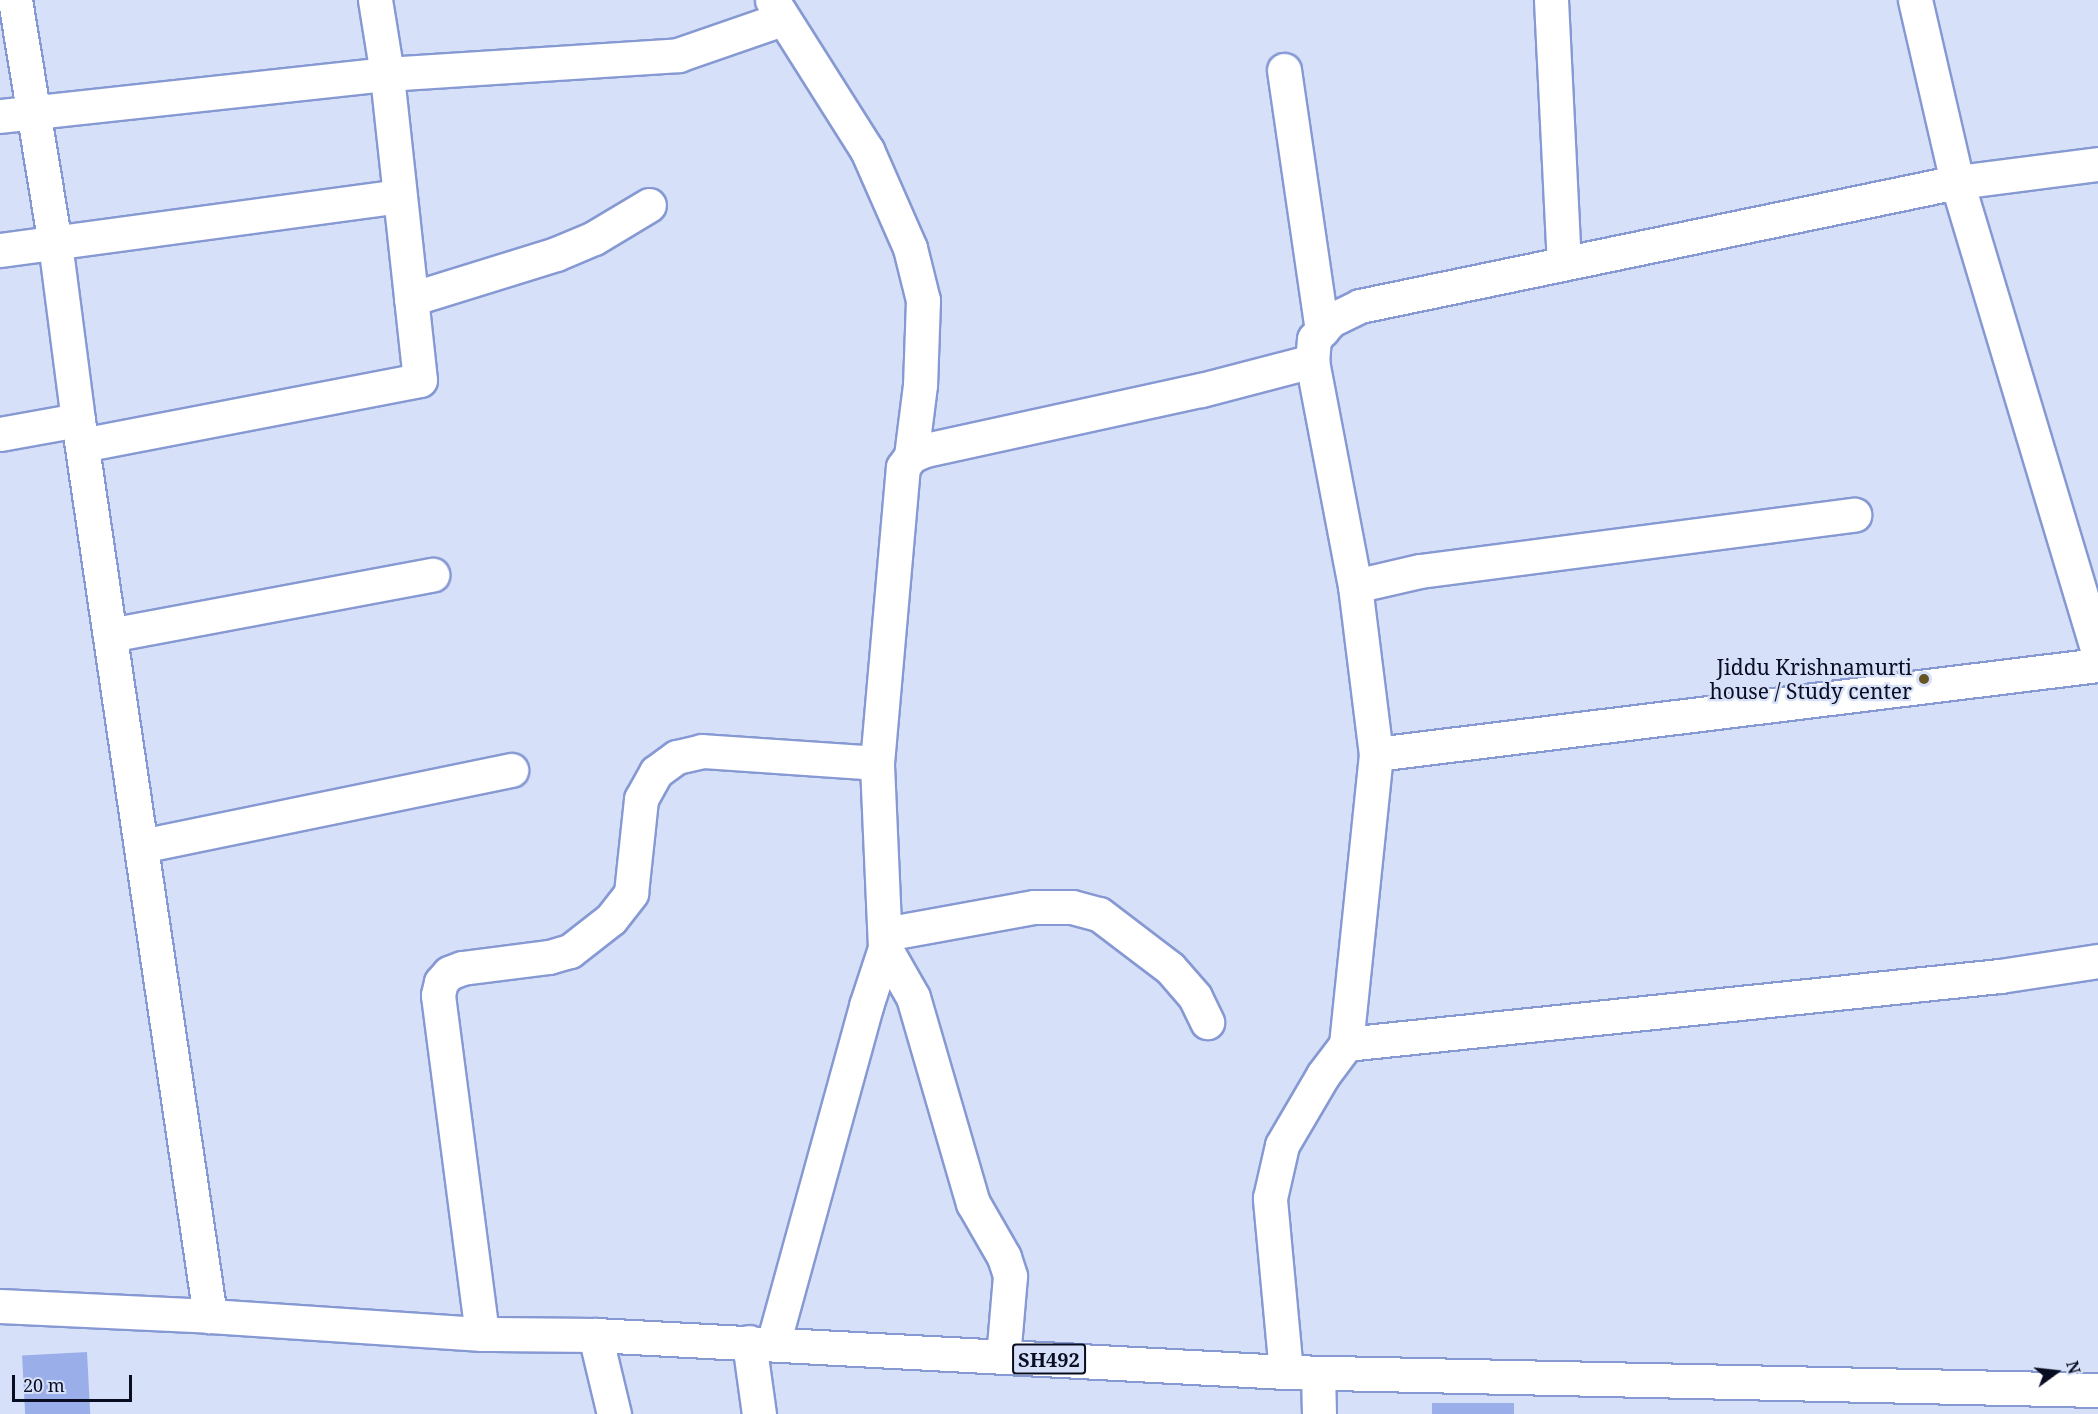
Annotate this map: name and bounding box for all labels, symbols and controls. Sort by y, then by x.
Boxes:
place label: Jiddu Krishnamurti house / Study center [1710,654,1912,704]
marker: Jiddu Krishnamurti house / Study center [1917,672,1931,686]
road number: SH492 [1012,1342,1086,1376]
north arrow [2026,1342,2086,1402]
text: N [2061,1358,2086,1376]
scale bar [15,1363,135,1401]
text: 20 m [23,1373,65,1397]

